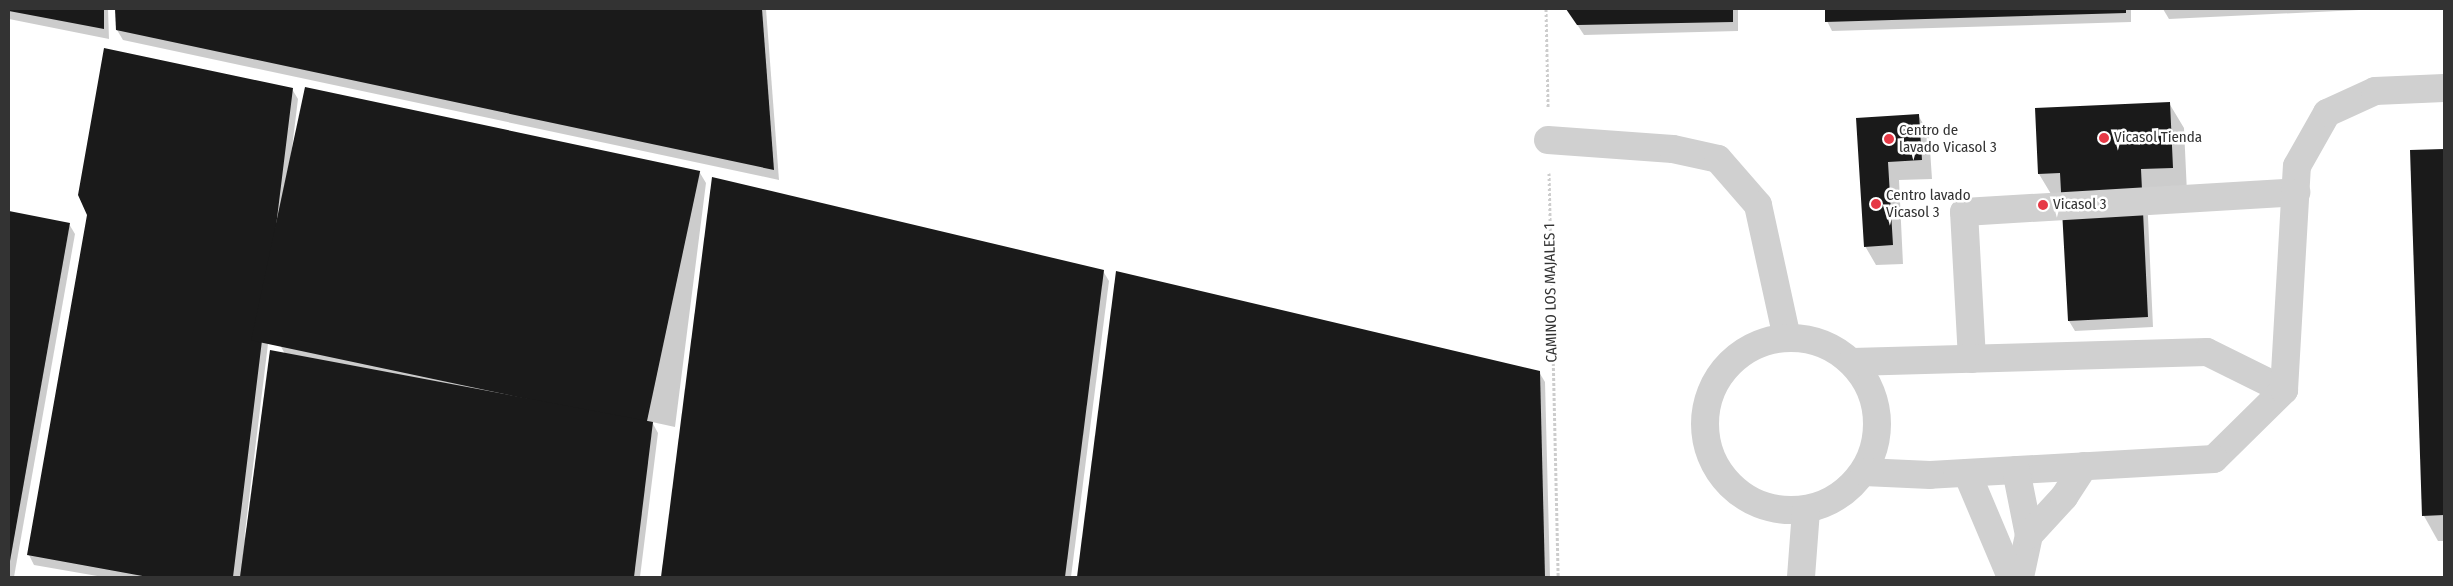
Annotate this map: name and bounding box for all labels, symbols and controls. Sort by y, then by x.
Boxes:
place label: Centro de lavado Vicasol 3 [1899,121,1997,156]
place label: Vicasol Tienda [2114,129,2202,147]
marker: Vicasol Tienda [2098,132,2110,144]
marker: Centro de lavado Vicasol 3 [1883,133,1895,145]
place label: Centro lavado Vicasol 3 [1886,186,1971,221]
place label: Vicasol 3 [2053,196,2106,214]
marker: Centro lavado Vicasol 3 [1870,198,1882,210]
marker: Vicasol 3 [2037,199,2049,211]
street label: CAMINO LOS MAJALES 1 [1541,223,1561,363]

